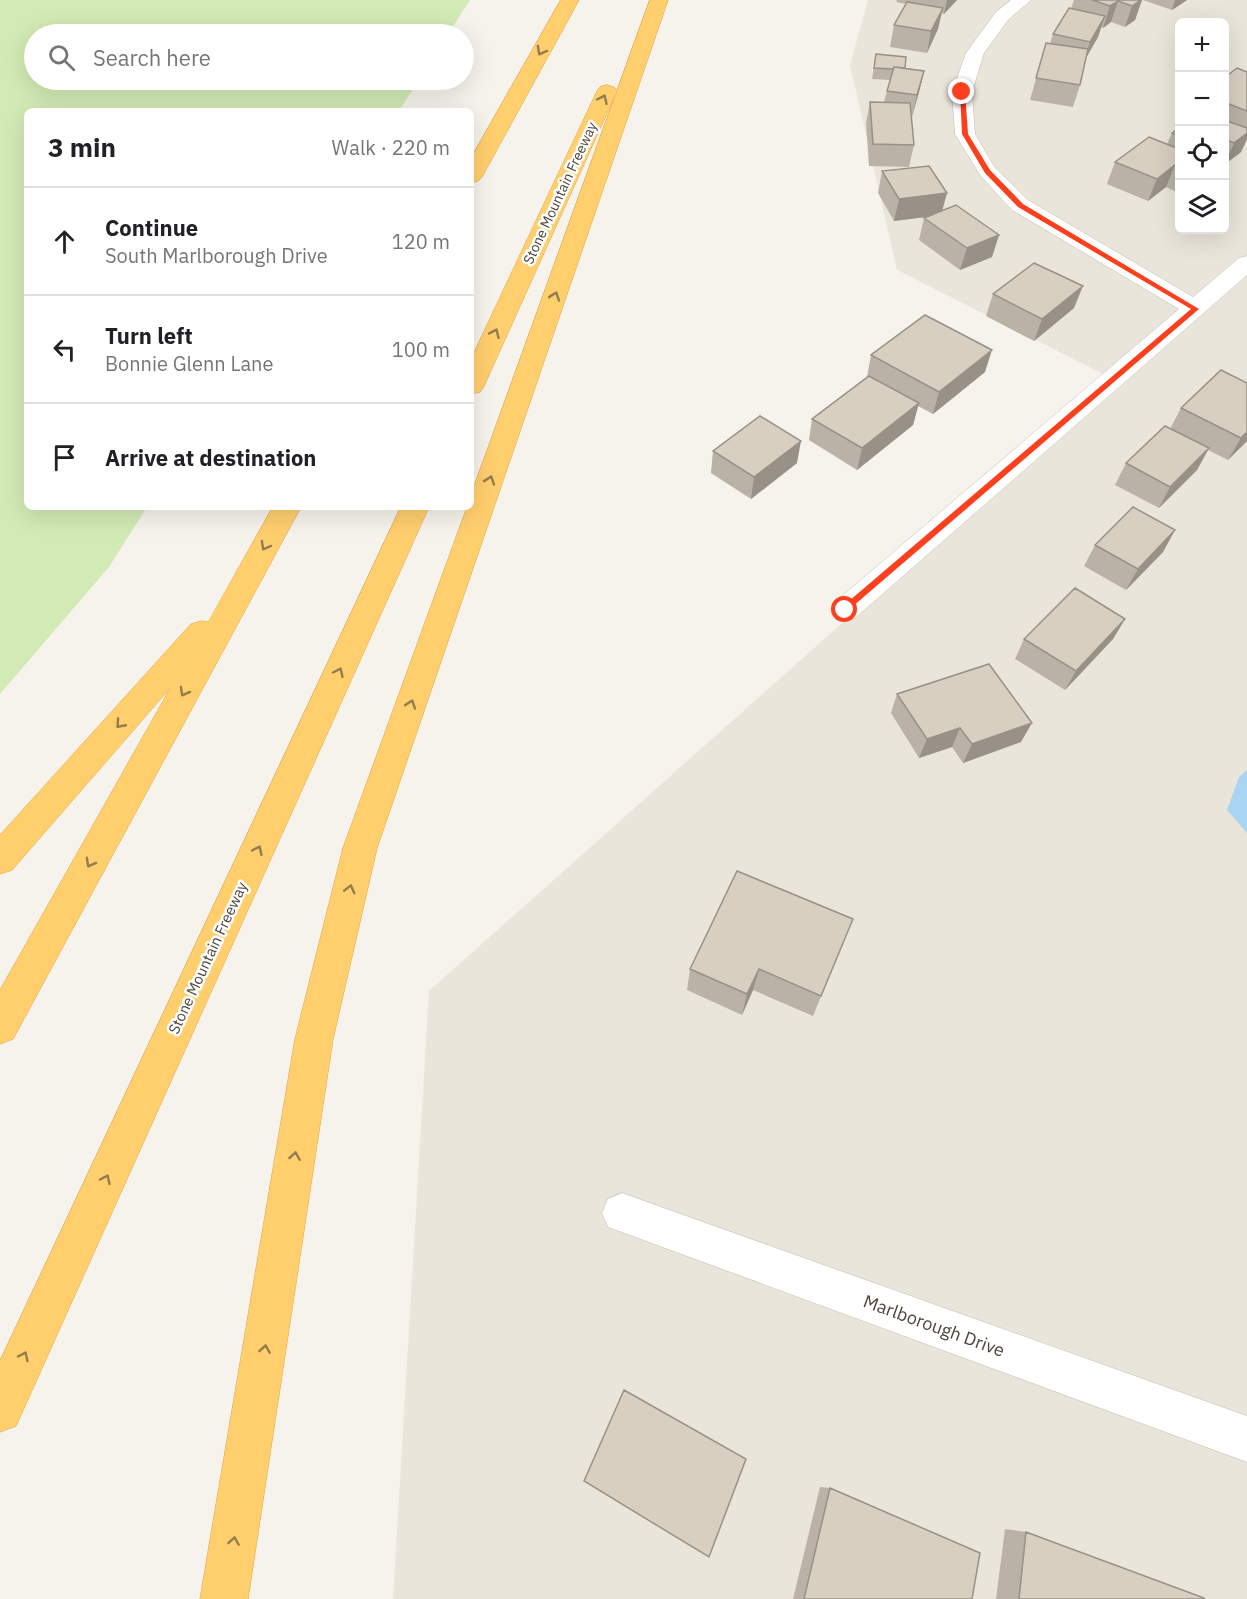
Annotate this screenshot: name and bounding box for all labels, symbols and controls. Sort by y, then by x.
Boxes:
map controls [1175,18,1229,234]
button: + [1175,18,1229,72]
search box [24,24,474,90]
icon: search [45,41,78,74]
text: Search here [93,43,211,72]
one-way arrow [537,45,549,55]
button: − [1175,72,1229,126]
route end [948,78,974,104]
one-way arrow [596,94,608,105]
street label: Stone Mountain Freeway [519,119,601,267]
button: locate [1175,126,1229,180]
text: 3 min [48,130,116,164]
text: Walk · 220 m [332,134,450,161]
button: layers [1175,180,1229,234]
text: Continue [105,213,198,242]
icon: ahead [48,225,81,258]
text: 120 m [392,228,450,255]
text: South Marlborough Drive [105,242,328,269]
one-way arrow [547,291,560,302]
text: Turn left [105,321,193,350]
one-way arrow [488,329,500,340]
icon: left [48,333,81,366]
text: 100 m [392,336,450,363]
text: Bonnie Glenn Lane [105,350,273,377]
icon: arrive [48,441,81,474]
text: Arrive at destination [105,443,316,472]
one-way arrow [482,475,495,486]
one-way arrow [260,540,272,551]
route start [831,596,857,622]
one-way arrow [332,668,344,679]
one-way arrow [180,686,191,696]
one-way arrow [403,699,416,709]
one-way arrow [116,717,127,728]
one-way arrow [250,845,262,856]
one-way arrow [86,857,97,867]
street label: Stone Mountain Freeway [164,878,251,1037]
one-way arrow [342,884,355,894]
one-way arrow [289,1152,301,1161]
one-way arrow [99,1175,111,1186]
street label: Marlborough Drive [860,1289,1008,1362]
one-way arrow [258,1344,270,1353]
one-way arrow [17,1352,29,1363]
one-way arrow [227,1537,239,1546]

